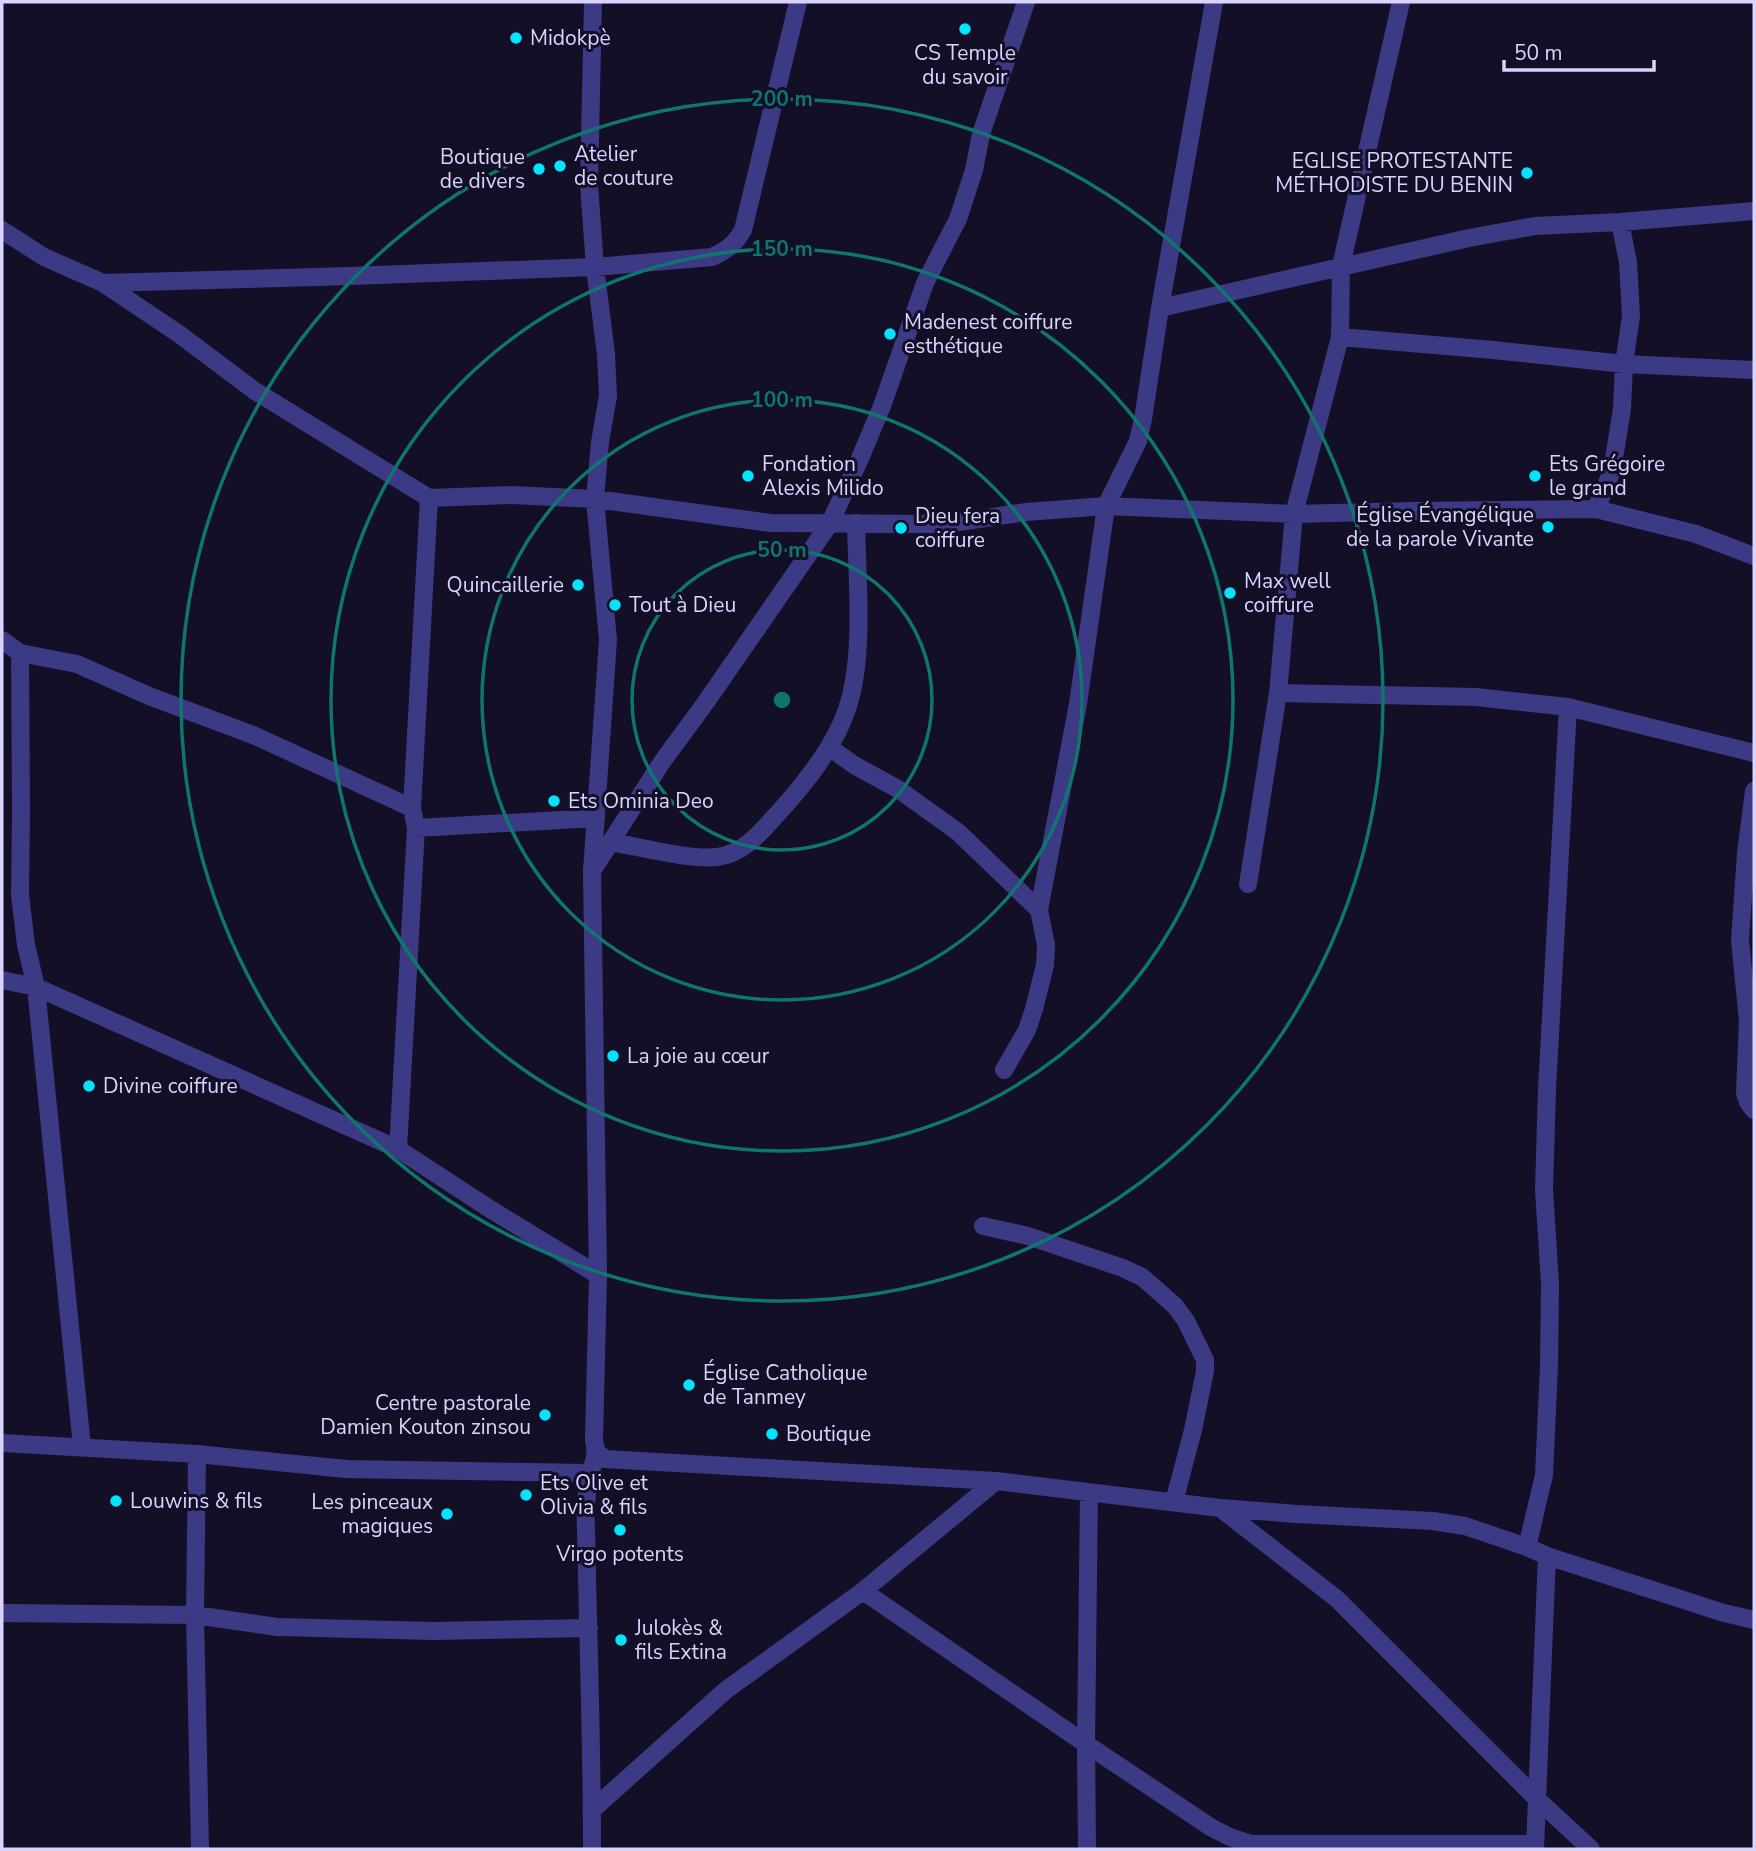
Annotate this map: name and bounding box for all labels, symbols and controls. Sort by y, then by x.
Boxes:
marker: CS Temple du savoir [957,21,973,37]
place label: Midokpè [530,24,611,52]
scale bar [1504,28,1654,72]
marker: Midokpè [508,30,524,46]
place label: CS Temple du savoir [914,39,1016,91]
text: 50 m [1514,39,1563,67]
text: 200 m [751,85,813,113]
place label: Atelier de couture [574,140,673,192]
place label: Boutique de divers [440,143,525,195]
place label: EGLISE PROTESTANTE MÉTHODISTE DU BENIN [1275,147,1513,199]
marker: Atelier de couture [552,158,568,174]
marker: Boutique de divers [531,161,547,177]
marker: EGLISE PROTESTANTE MÉTHODISTE DU BENIN [1519,165,1535,181]
text: 150 m [751,235,813,263]
place label: Madenest coiffure esthétique [904,308,1072,360]
marker: Madenest coiffure esthétique [882,326,898,342]
text: 100 m [751,386,813,414]
place label: Fondation Alexis Milido [762,450,884,502]
place label: Ets Grégoire le grand [1549,450,1665,502]
marker: Fondation Alexis Milido [740,468,756,484]
marker: Ets Grégoire le grand [1527,468,1543,484]
place label: Église Évangélique de la parole Vivante [1346,501,1534,553]
place label: Dieu fera coiffure [915,502,1000,554]
marker: Église Évangélique de la parole Vivante [1540,519,1556,535]
marker: Dieu fera coiffure [893,520,909,536]
text: 50 m [757,536,807,564]
place label: Max well coiffure [1244,567,1331,619]
place label: Quincaillerie [447,571,564,599]
marker: Quincaillerie [570,577,586,593]
marker: Max well coiffure [1222,585,1238,601]
place label: Tout à Dieu [629,591,736,619]
marker: Tout à Dieu [607,597,623,613]
centre of rings [770,688,794,712]
place label: Ets Ominia Deo [568,787,714,815]
marker: Ets Ominia Deo [546,793,562,809]
place label: La joie au cœur [627,1042,770,1070]
marker: La joie au cœur [605,1048,621,1064]
place label: Divine coiffure [103,1072,238,1100]
marker: Divine coiffure [81,1078,97,1094]
place label: Église Catholique de Tanmey [703,1359,867,1411]
marker: Église Catholique de Tanmey [681,1377,697,1393]
place label: Centre pastorale Damien Kouton zinsou [320,1389,531,1441]
marker: Centre pastorale Damien Kouton zinsou [537,1407,553,1423]
place label: Boutique [786,1420,871,1448]
marker: Boutique [764,1426,780,1442]
place label: Ets Olive et Olivia & fils [540,1469,649,1521]
place label: Louwins & fils [130,1487,263,1515]
marker: Ets Olive et Olivia & fils [518,1487,534,1503]
place label: Les pinceaux magiques [311,1488,433,1540]
marker: Louwins & fils [108,1493,124,1509]
marker: Les pinceaux magiques [439,1506,455,1522]
marker: Virgo potents [612,1522,628,1538]
place label: Virgo potents [555,1540,684,1568]
place label: Julokès & fils Extina [634,1614,727,1666]
marker: Julokès & fils Extina [613,1632,629,1648]

